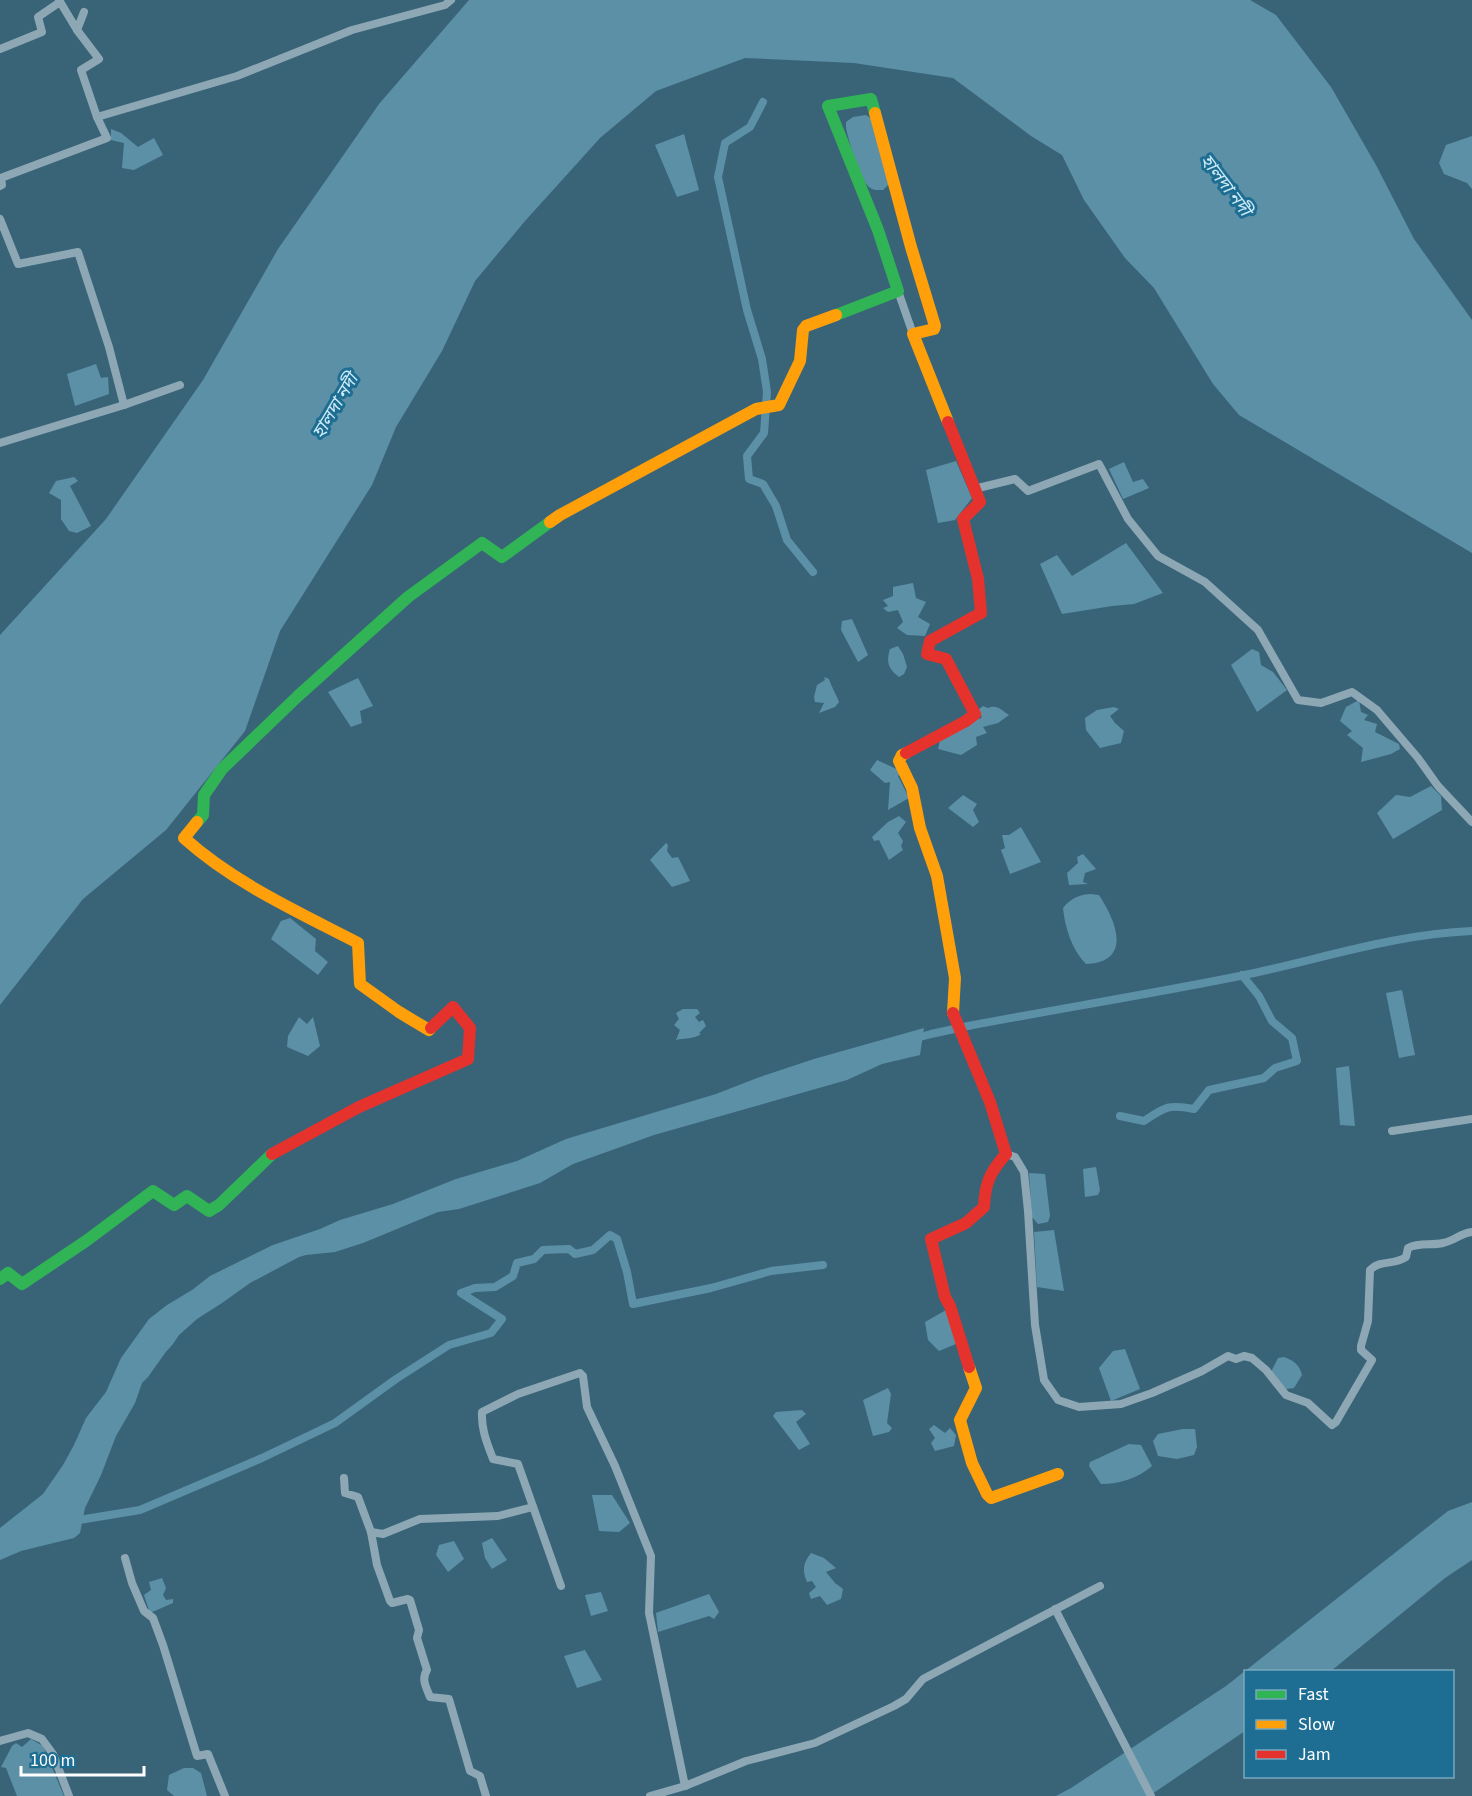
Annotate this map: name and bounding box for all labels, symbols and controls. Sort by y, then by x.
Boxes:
water label: হালদা নদী [1194,149,1259,224]
water label: হালদা নদী [306,366,366,443]
legend [1244,1670,1454,1778]
text: Fast [1298,1682,1329,1707]
text: Slow [1298,1712,1335,1737]
scale bar [21,1739,144,1777]
text: Jam [1298,1742,1331,1767]
text: 100 m [30,1748,75,1773]

